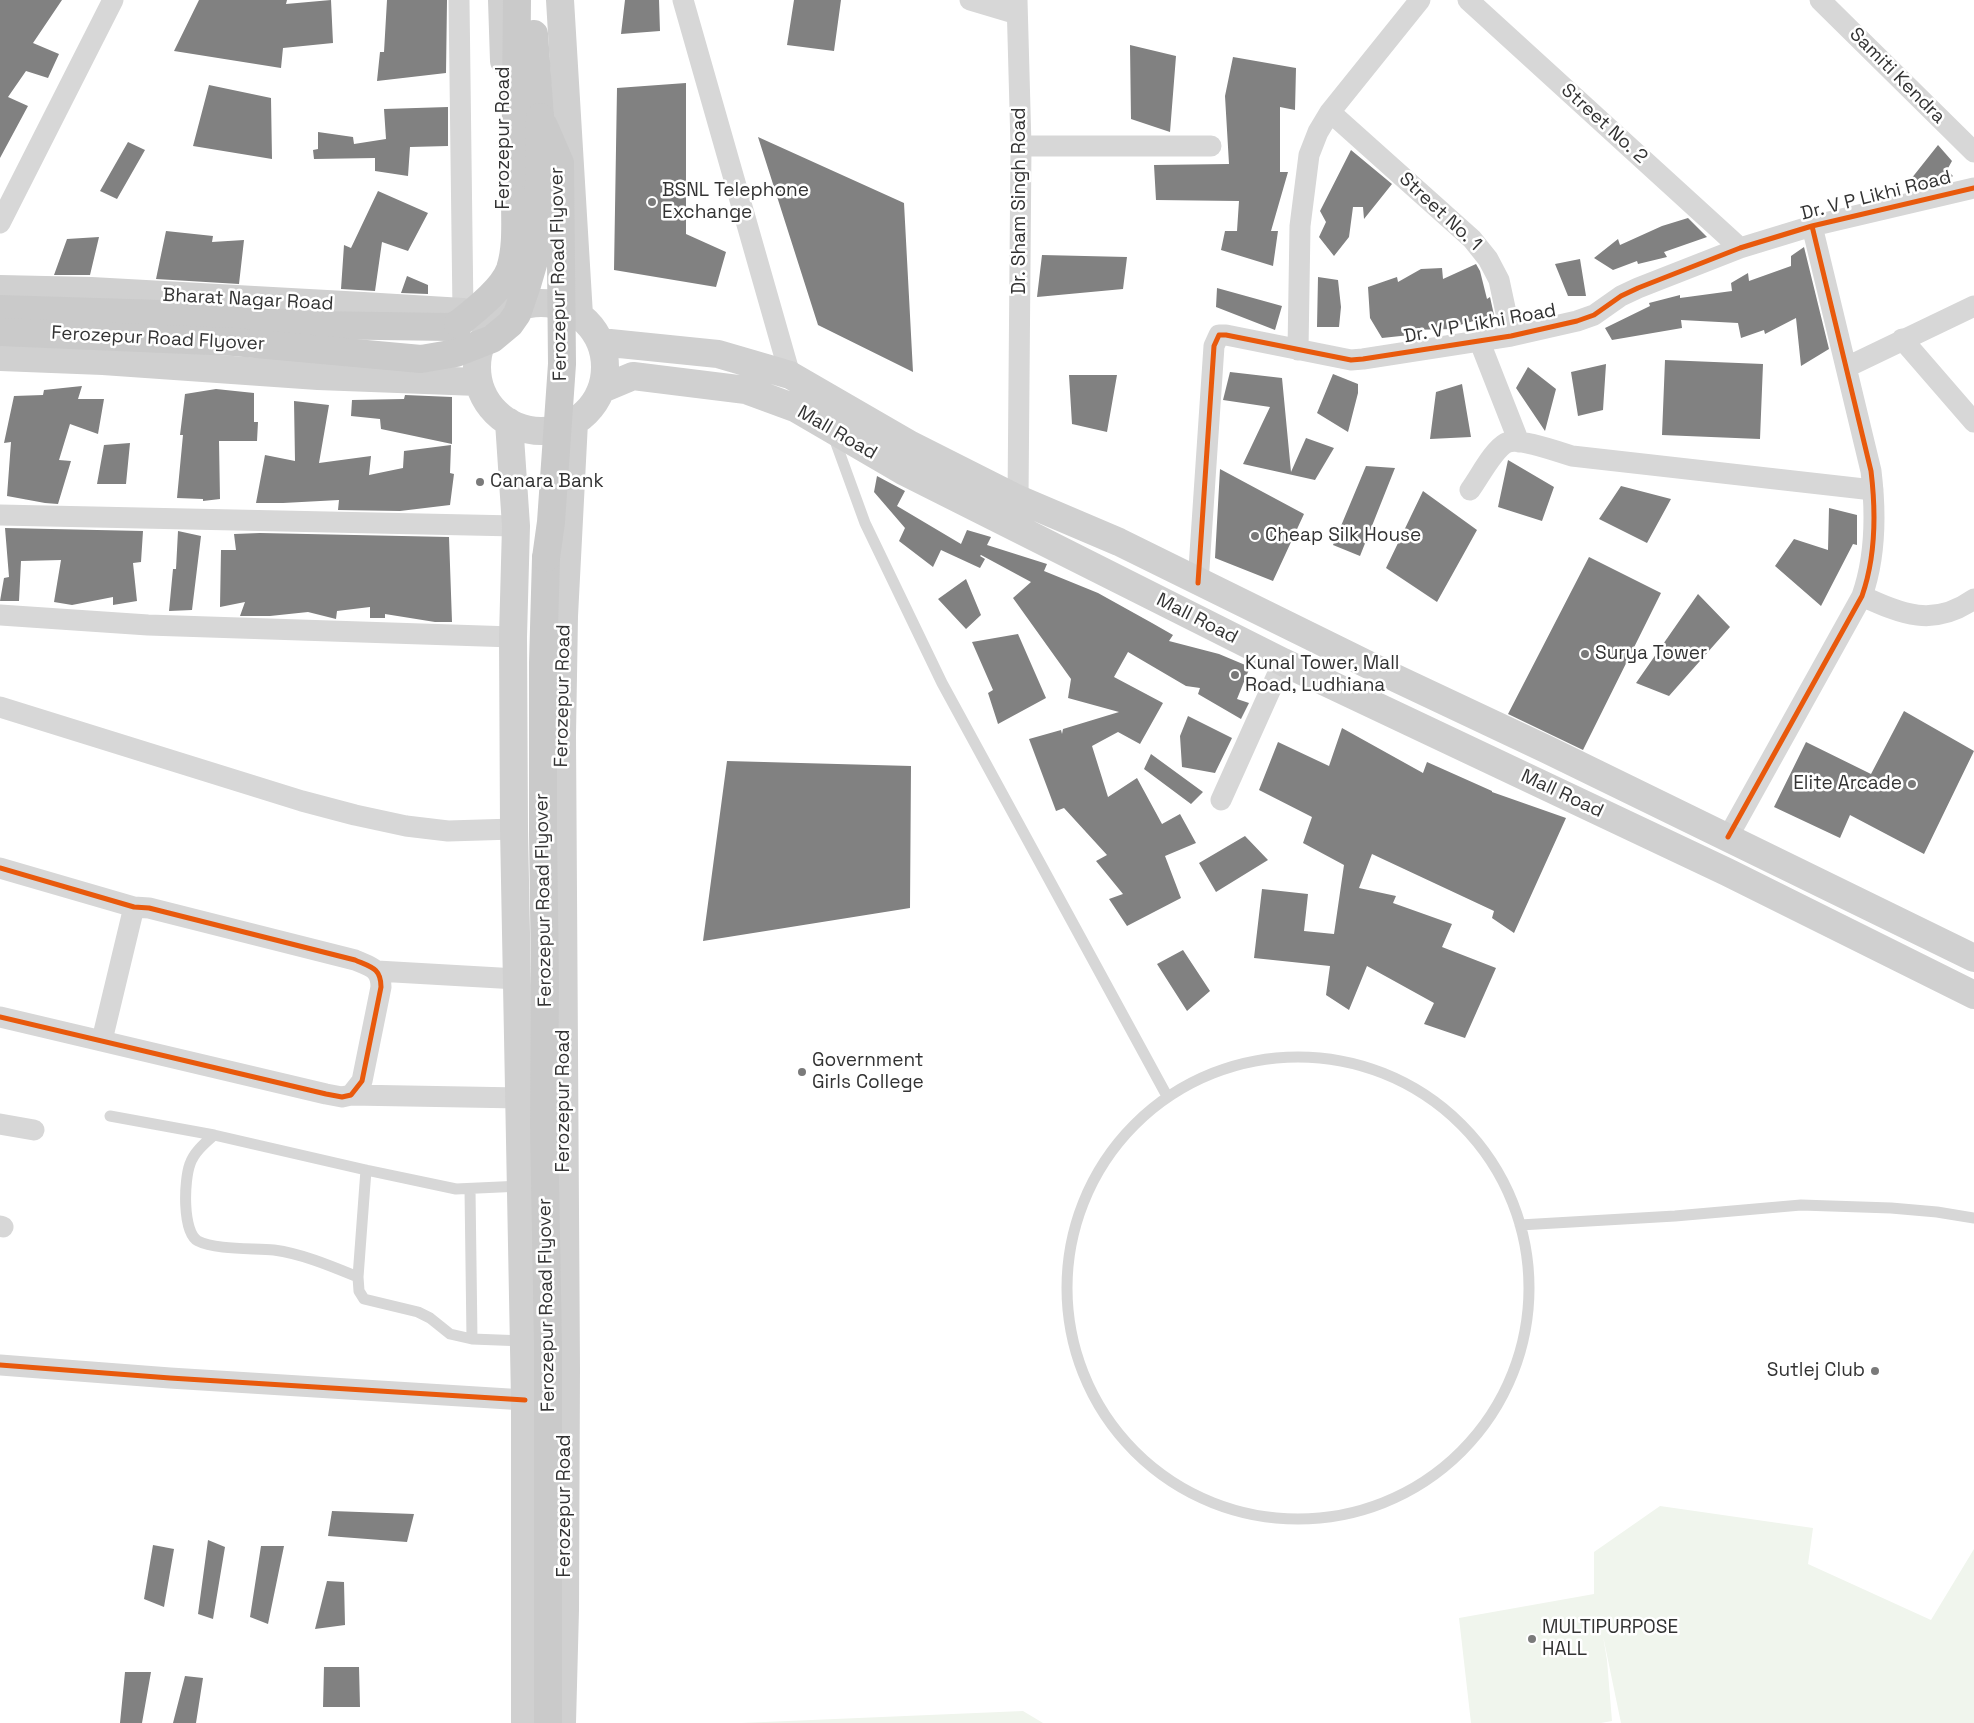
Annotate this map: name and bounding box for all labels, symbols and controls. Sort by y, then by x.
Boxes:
street label: Samiti Kendra [1844,23,1950,129]
street label: Ferozepur Road [493,67,515,209]
street label: Street No. 2 [1556,79,1652,169]
street label: Dr. Sham Singh Road [1009,108,1031,294]
street label: Dr. V P Likhi Road [1798,166,1954,226]
street label: Ferozepur Road Flyover [546,167,572,381]
street label: Street No. 1 [1394,168,1486,256]
place label: BSNL Telephone Exchange [662,180,809,224]
marker: BSNL Telephone Exchange [646,196,658,208]
street label: Bharat Nagar Road [162,284,334,316]
street label: Dr. V P Likhi Road [1402,299,1558,349]
street label: Ferozepur Road Flyover [51,322,265,356]
street label: Mall Road [793,401,881,465]
place label: Canara Bank [490,471,604,493]
marker: Canara Bank [474,476,486,488]
place label: Cheap Silk House [1265,525,1421,547]
marker: Cheap Silk House [1249,530,1261,542]
street label: Mall Road [1153,589,1241,649]
street label: Ferozepur Road [550,624,576,768]
place label: Surya Tower [1595,643,1707,665]
marker: Surya Tower [1579,648,1591,660]
place label: Kunal Tower, Mall Road, Ludhiana [1245,653,1400,697]
marker: Kunal Tower, Mall Road, Ludhiana [1229,669,1241,681]
street label: Mall Road [1517,765,1607,823]
place label: Elite Arcade [1793,773,1902,795]
marker: Elite Arcade [1906,778,1918,790]
street label: Ferozepur Road Flyover [531,793,557,1007]
street label: Ferozepur Road [553,1030,575,1172]
place label: Government Girls College [812,1050,924,1094]
marker: Government Girls College [796,1066,808,1078]
street label: Ferozepur Road Flyover [534,1198,560,1412]
place label: Sutlej Club [1767,1360,1865,1382]
marker: Sutlej Club [1869,1365,1881,1377]
street label: Ferozepur Road [554,1435,576,1577]
place label: MULTIPURPOSE HALL [1542,1617,1678,1661]
marker: MULTIPURPOSE HALL [1526,1633,1538,1645]

